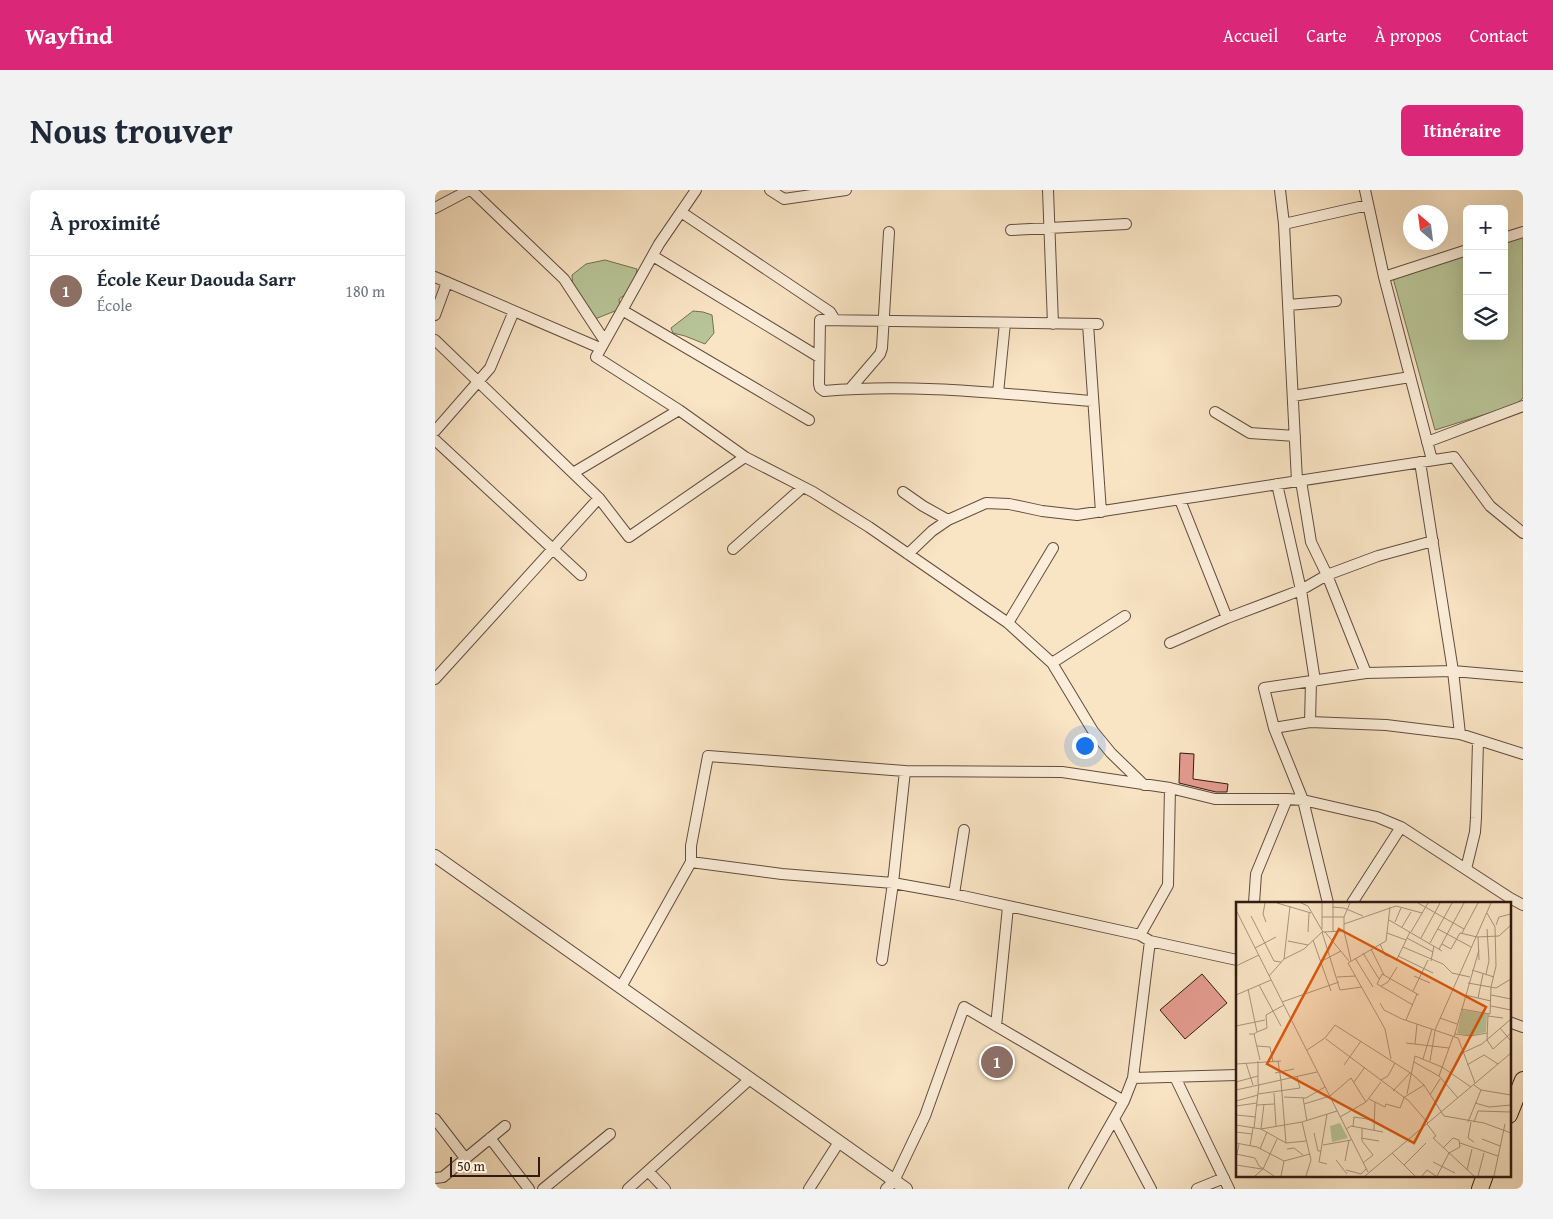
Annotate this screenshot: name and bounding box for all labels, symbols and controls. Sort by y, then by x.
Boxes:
text: Wayfind [25,18,113,53]
text: Accueil [1223,22,1278,49]
text: Carte [1306,22,1347,49]
text: À propos [1375,22,1442,49]
text: Contact [1470,22,1528,49]
text: Nous trouver [30,105,233,156]
button: Itinéraire [1401,105,1523,156]
north arrow [1403,205,1448,250]
map controls [1463,205,1508,340]
button: + [1463,205,1508,250]
text: À proximité [50,207,160,238]
button: − [1463,250,1508,295]
text: École Keur Daouda Sarr [97,265,296,293]
text: 1 [62,279,70,303]
text: 180 m [345,279,385,303]
text: École [97,293,132,317]
button: layers [1463,295,1508,340]
your location [1072,733,1098,759]
inset map [1236,902,1511,1176]
pin: 1 [981,1043,1013,1081]
scale bar [450,1154,540,1177]
text: 50 m [457,1156,485,1176]

